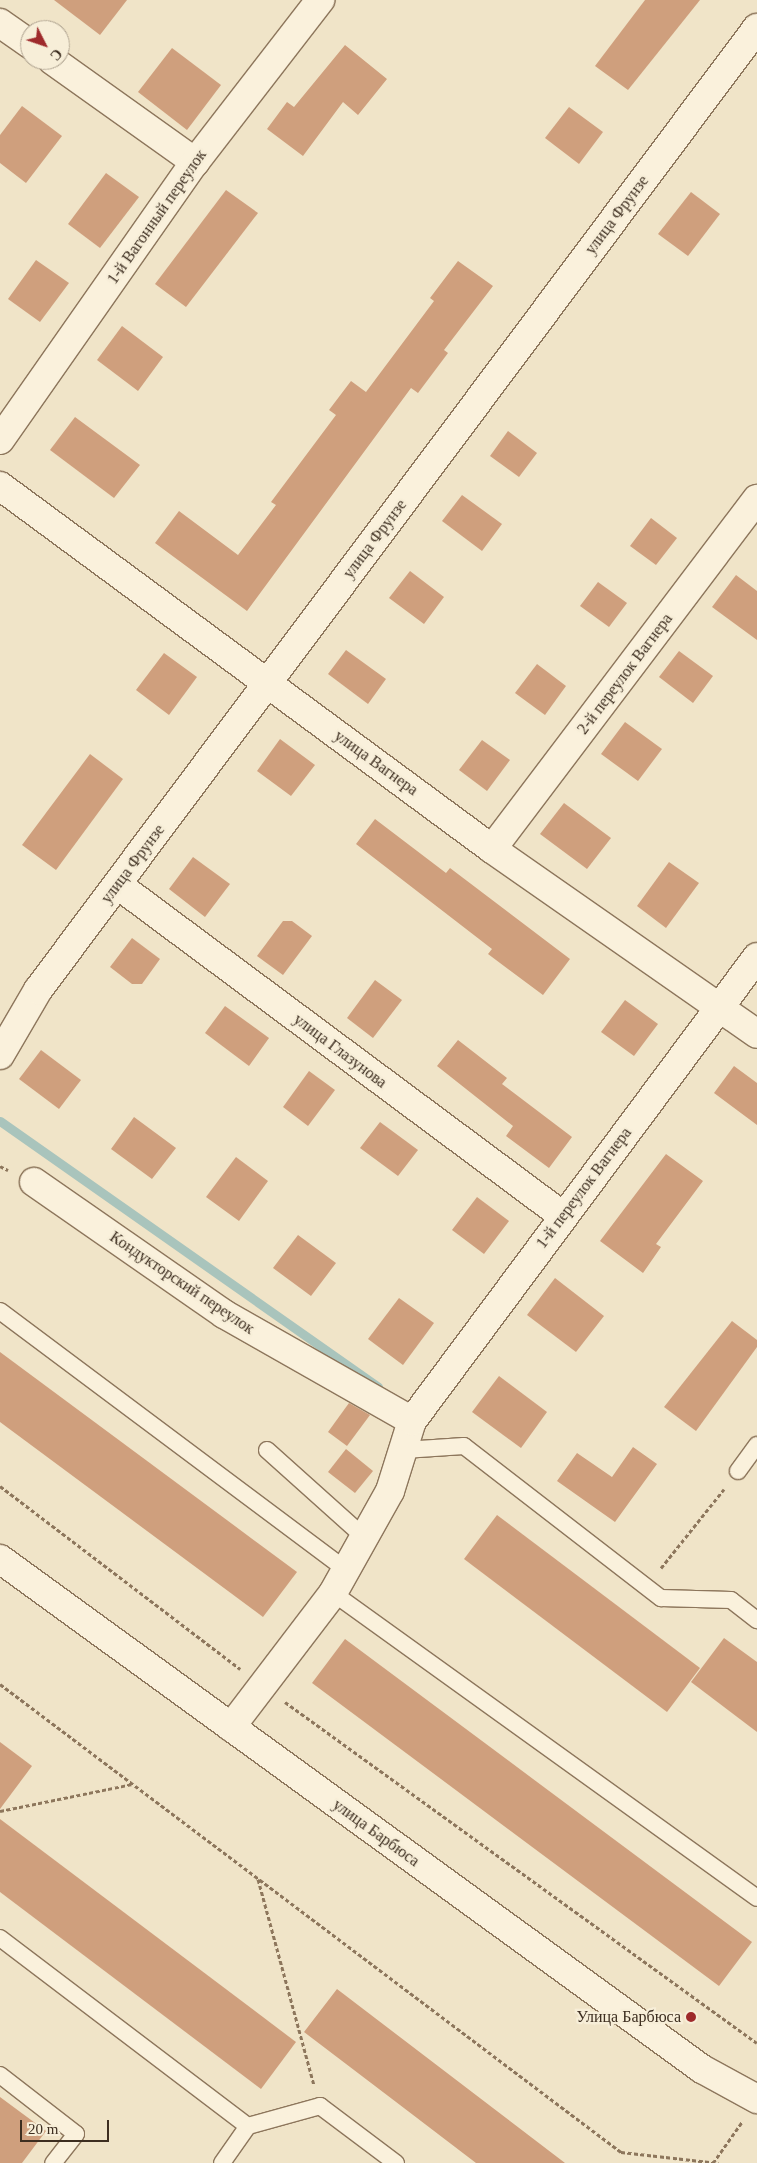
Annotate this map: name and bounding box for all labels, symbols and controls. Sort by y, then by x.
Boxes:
north arrow [20,20,70,70]
text: С [47,46,65,63]
street label: 1-й Вагонный переулок [103,146,211,288]
street label: улица Фрунзе [581,172,653,258]
street label: улица Фрунзе [339,496,411,582]
street label: 2-й переулок Вагнера [573,610,677,738]
street label: улица Вагнера [330,726,422,800]
street label: улица Фрунзе [97,821,169,907]
street label: улица Глазунова [290,1010,390,1092]
street label: 1-й переулок Вагнера [532,1124,636,1252]
street label: Кондукторский переулок [106,1227,258,1339]
street label: улица Барбюса [329,1795,423,1871]
place label: Улица Барбюса [576,2007,681,2027]
marker: Улица Барбюса [685,2011,697,2023]
scale bar [22,2110,111,2142]
text: 20 m [28,2121,58,2137]

